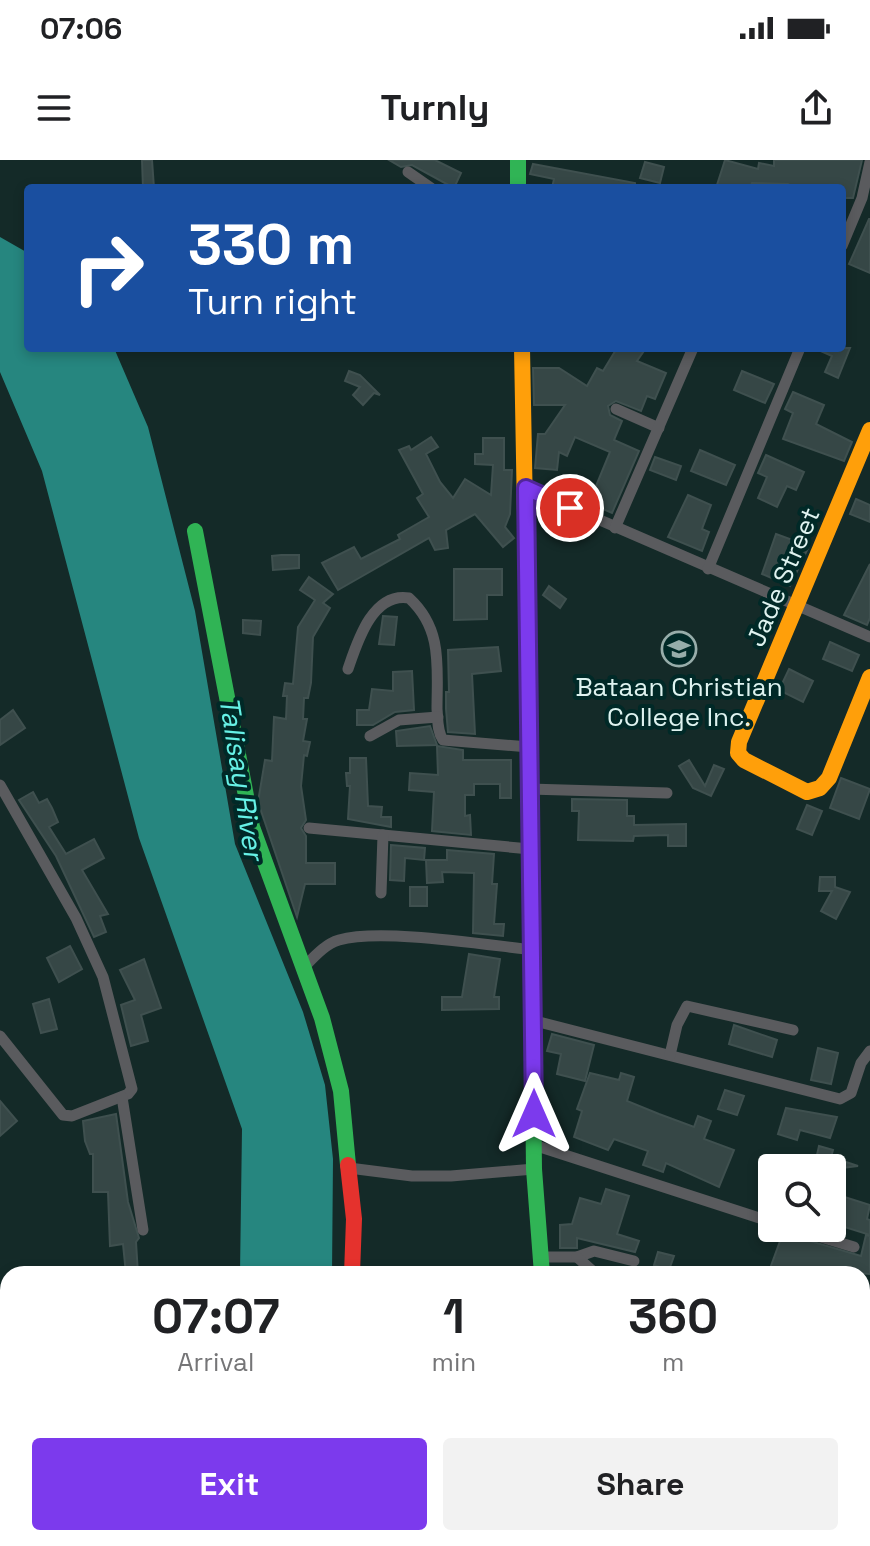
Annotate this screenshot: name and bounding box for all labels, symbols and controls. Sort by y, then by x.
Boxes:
text: 07:06 [40,9,122,48]
text: Turnly [381,85,489,131]
icon: menu [32,86,76,130]
icon: share [794,86,838,130]
text: 330 m [188,209,354,280]
icon: right [56,216,160,320]
text: Turn right [188,279,357,325]
pin [536,474,604,542]
icon: arrive [548,486,592,530]
street label: Jade Street [739,502,827,652]
school or university icon: Bataan Christian College Inc. [660,630,698,668]
place label: Bataan Christian College Inc. [575,670,783,734]
water label: Talisay River [211,694,273,866]
position arrow [492,1072,576,1156]
map controls [758,1154,846,1242]
button: search [758,1154,846,1242]
text: 07:07 [152,1286,280,1347]
text: 1 [443,1286,465,1347]
text: 360 [628,1286,718,1347]
text: Arrival [177,1345,254,1379]
text: min [432,1345,476,1379]
text: m [662,1345,684,1379]
button: Exit [32,1438,427,1530]
button: Share [443,1438,838,1530]

